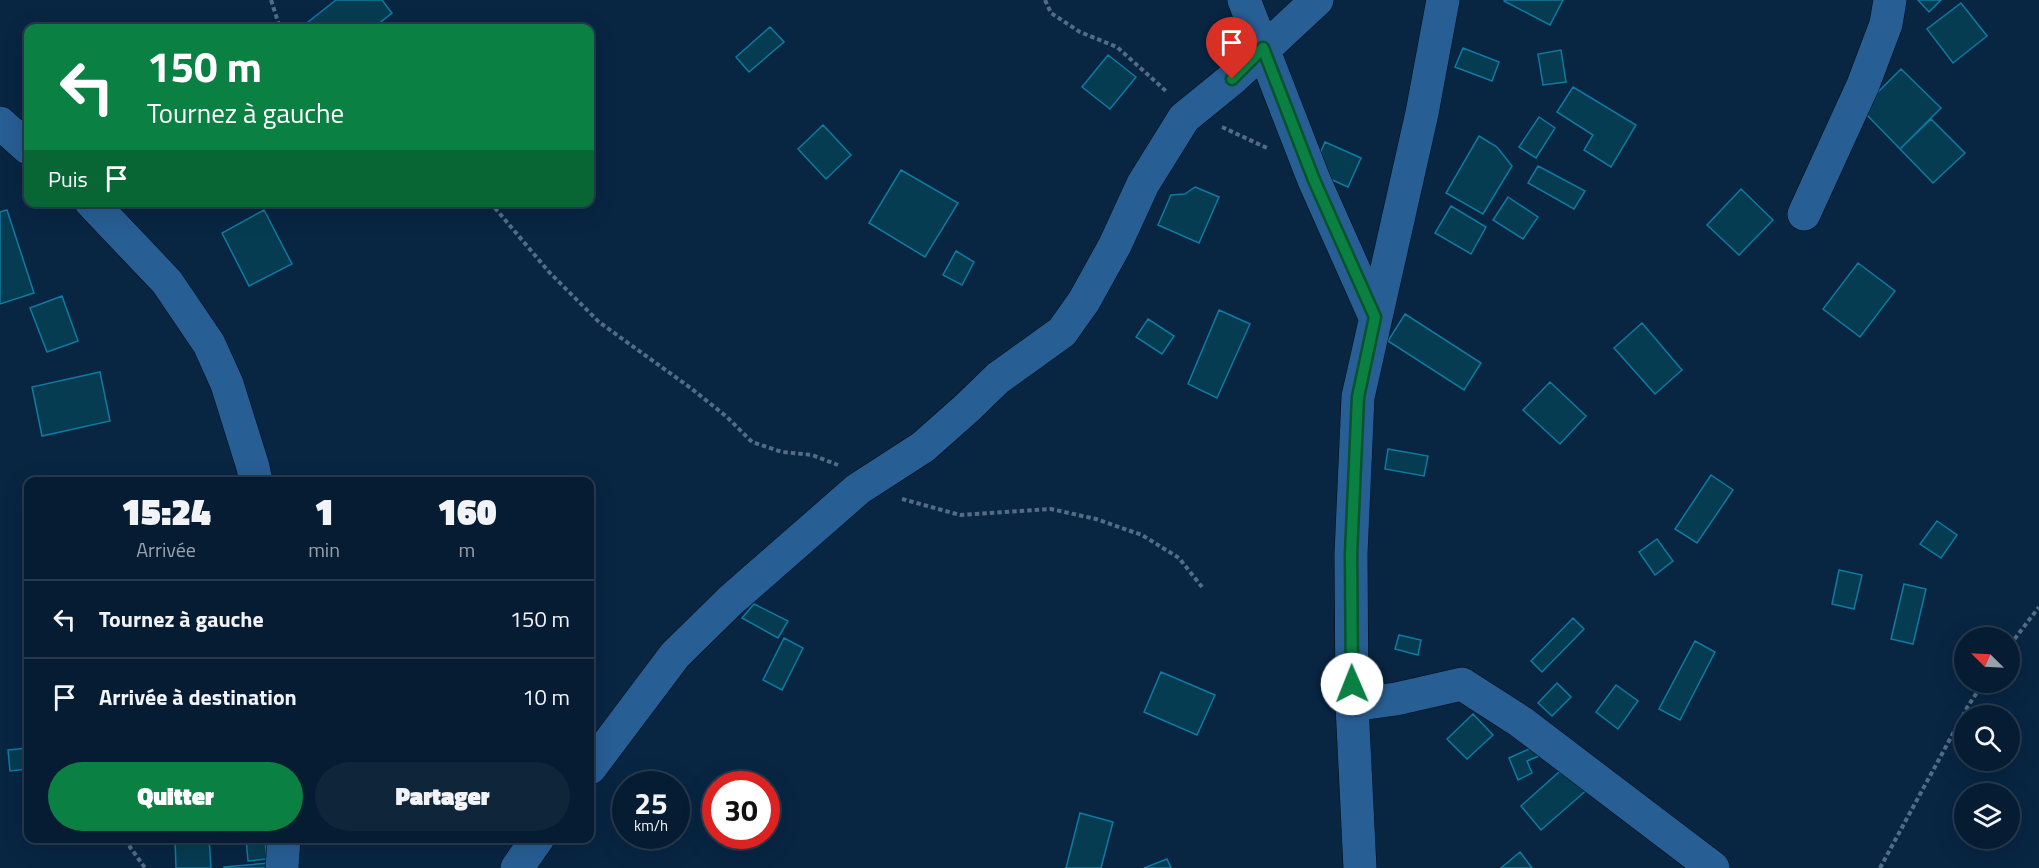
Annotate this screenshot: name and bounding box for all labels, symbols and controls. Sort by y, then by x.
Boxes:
pin [1206,17,1257,79]
icon: arrive [1215,26,1248,59]
text: 150 m [147,34,262,98]
icon: left [48,48,126,126]
text: Tournez à gauche [147,92,344,133]
text: Puis [48,162,88,196]
icon: arrive [100,162,133,195]
text: 15:24 [121,484,211,539]
text: 1 [314,484,334,539]
text: 160 [437,484,497,539]
text: Arrivée [136,534,196,565]
text: min [308,534,340,565]
text: m [459,534,475,565]
text: Tournez à gauche [99,602,264,636]
text: 150 m [510,602,570,636]
icon: left [48,603,81,636]
north arrow [1954,627,2020,693]
map controls [1954,627,2020,849]
position arrow [1320,652,1384,716]
text: Arrivée à destination [99,680,297,714]
text: 10 m [522,680,570,714]
icon: arrive [48,681,81,714]
button: search [1954,705,2020,771]
button: Quitter [48,762,303,831]
button: Partager [315,762,570,831]
speed limit sign: 30 [702,771,780,849]
text: 25 [634,780,668,826]
button: layers [1954,783,2020,849]
text: km/h [634,814,668,837]

